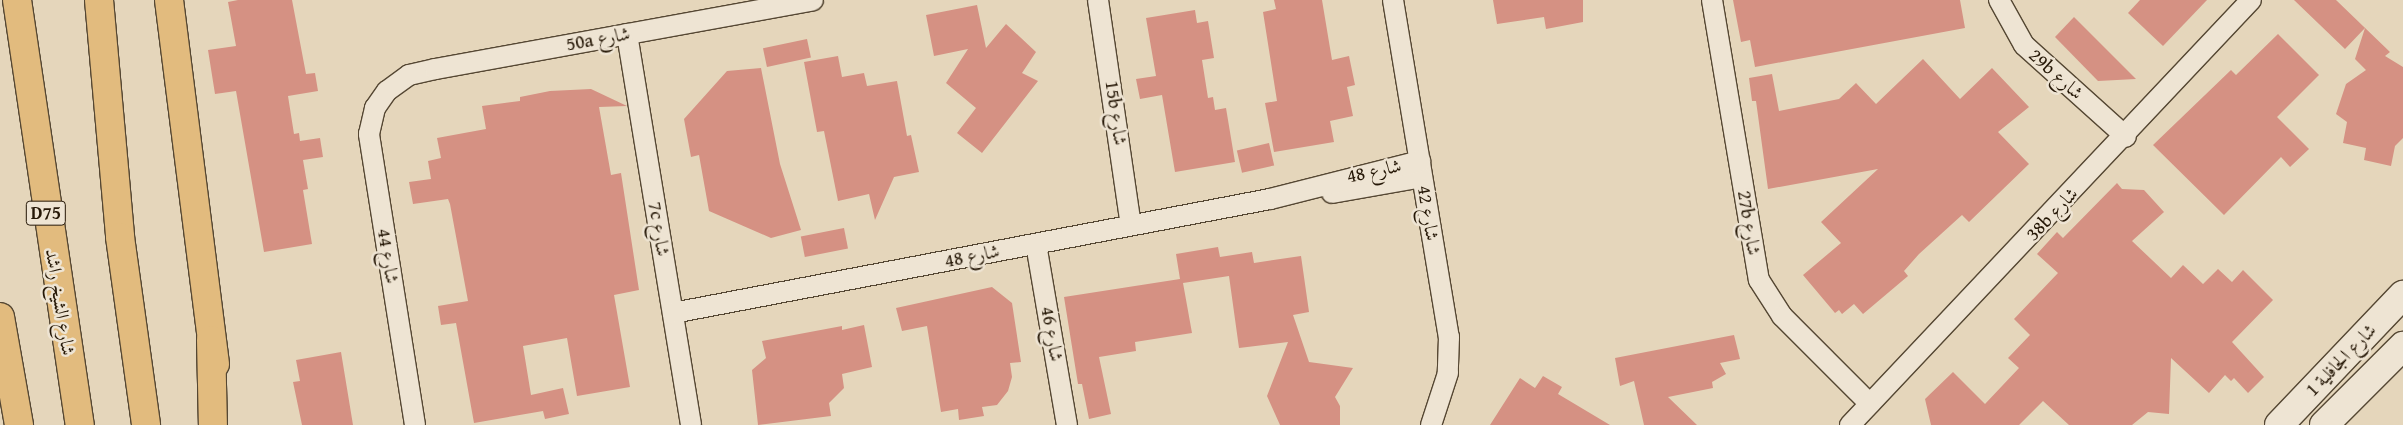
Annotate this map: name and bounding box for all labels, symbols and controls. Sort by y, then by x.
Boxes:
street label: 50a شارع [564,22,632,56]
street label: 29b شارع [2024,44,2088,104]
street label: 15b شارع [1100,79,1132,147]
street label: شارع 48 [1345,154,1403,188]
street label: 38b شارع [2021,183,2083,245]
street label: شارع 42 [1412,184,1444,242]
street label: 27b شارع [1733,189,1765,257]
road number: D75 [25,198,67,228]
street label: 7c شارع [643,200,675,258]
street label: شارع 44 [372,227,404,285]
street label: شارع 48 [943,240,1001,272]
street label: شارع الشيخ راشد [40,247,80,357]
street label: شارع 46 [1036,305,1068,363]
street label: شارع الجافلية 1 [2301,319,2381,401]

